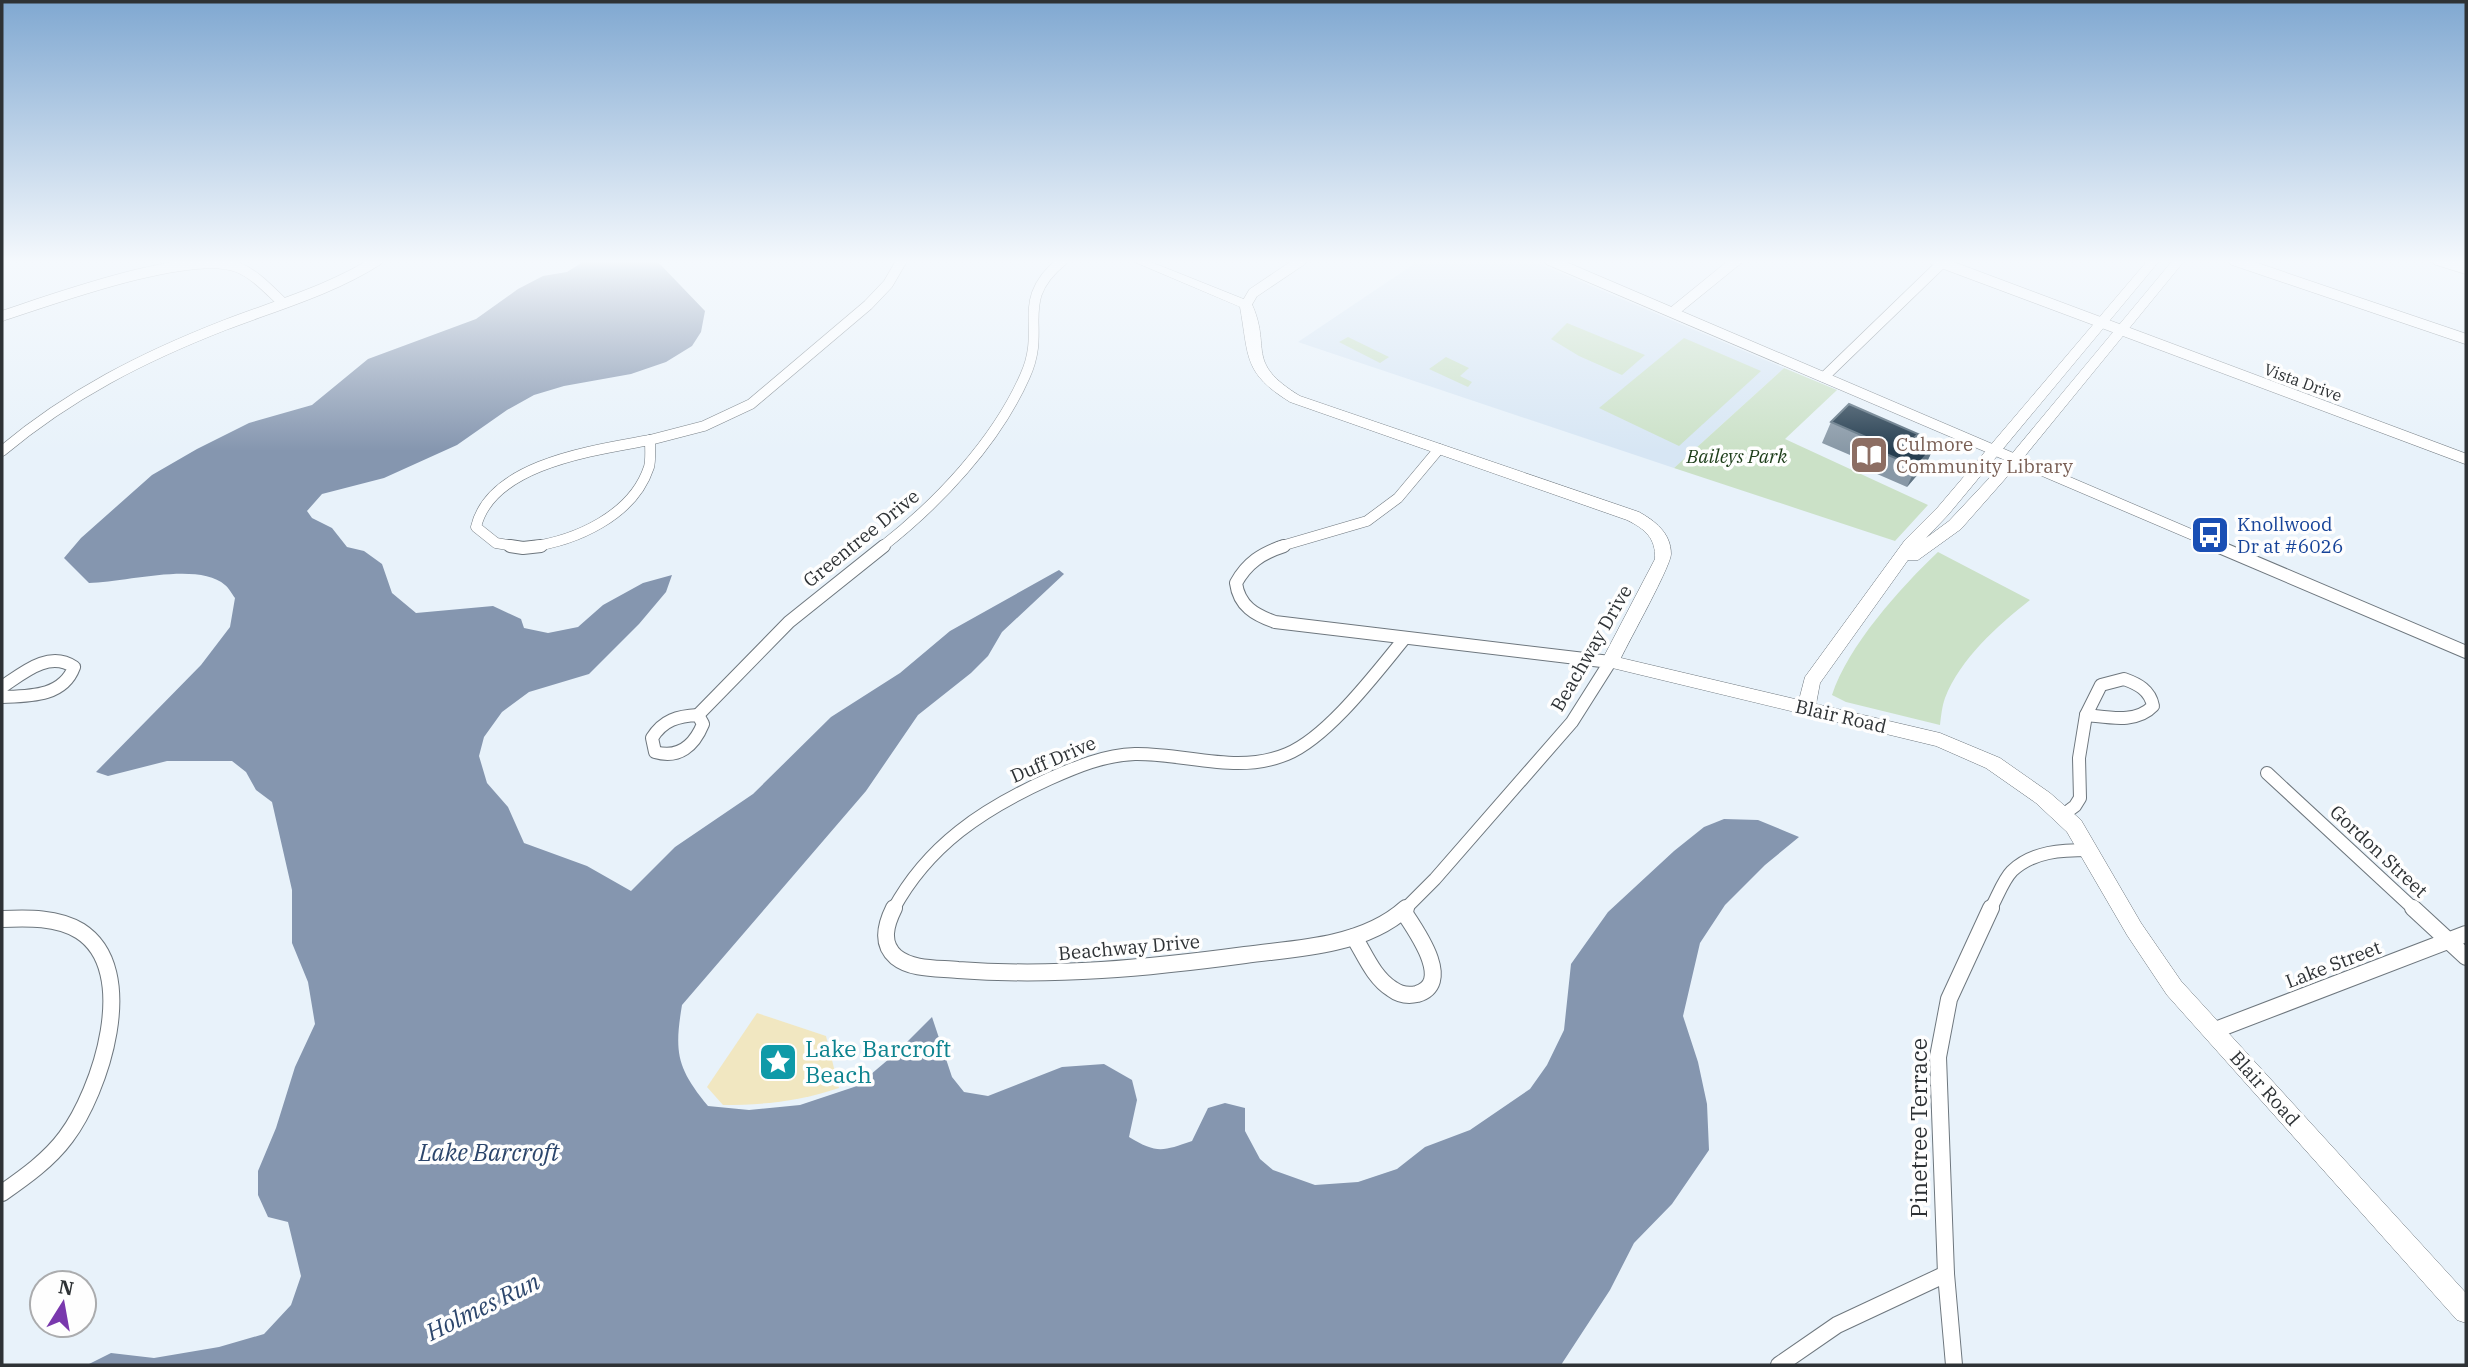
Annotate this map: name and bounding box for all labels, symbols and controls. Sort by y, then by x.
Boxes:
street label: Vista Drive [2261,359,2345,405]
place label: Culmore Community Library [1896,432,2074,478]
library icon: Culmore Community Library [1848,434,1890,476]
park label: Baileys Park [1686,444,1788,468]
street label: Greentree Drive [798,484,924,592]
place label: Knollwood Dr at #6026 [2237,512,2343,558]
bus stop icon: Knollwood Dr at #6026 [2189,514,2231,556]
street label: Beachway Drive [1545,580,1637,716]
street label: Blair Road [1793,694,1889,738]
street label: Duff Drive [1007,730,1099,788]
street label: Gordon Street [2325,800,2433,903]
street label: Beachway Drive [1057,929,1201,965]
street label: Lake Street [2282,935,2384,993]
place label: Lake Barcroft Beach [805,1033,951,1089]
street label: Pinetree Terrace [1903,1038,1933,1218]
place icon: Lake Barcroft Beach [757,1041,799,1083]
street label: Blair Road [2225,1045,2305,1131]
water label: Lake Barcroft [418,1136,561,1168]
water label: Holmes Run [419,1265,545,1348]
north arrow [28,1269,98,1339]
text: N [57,1274,76,1301]

